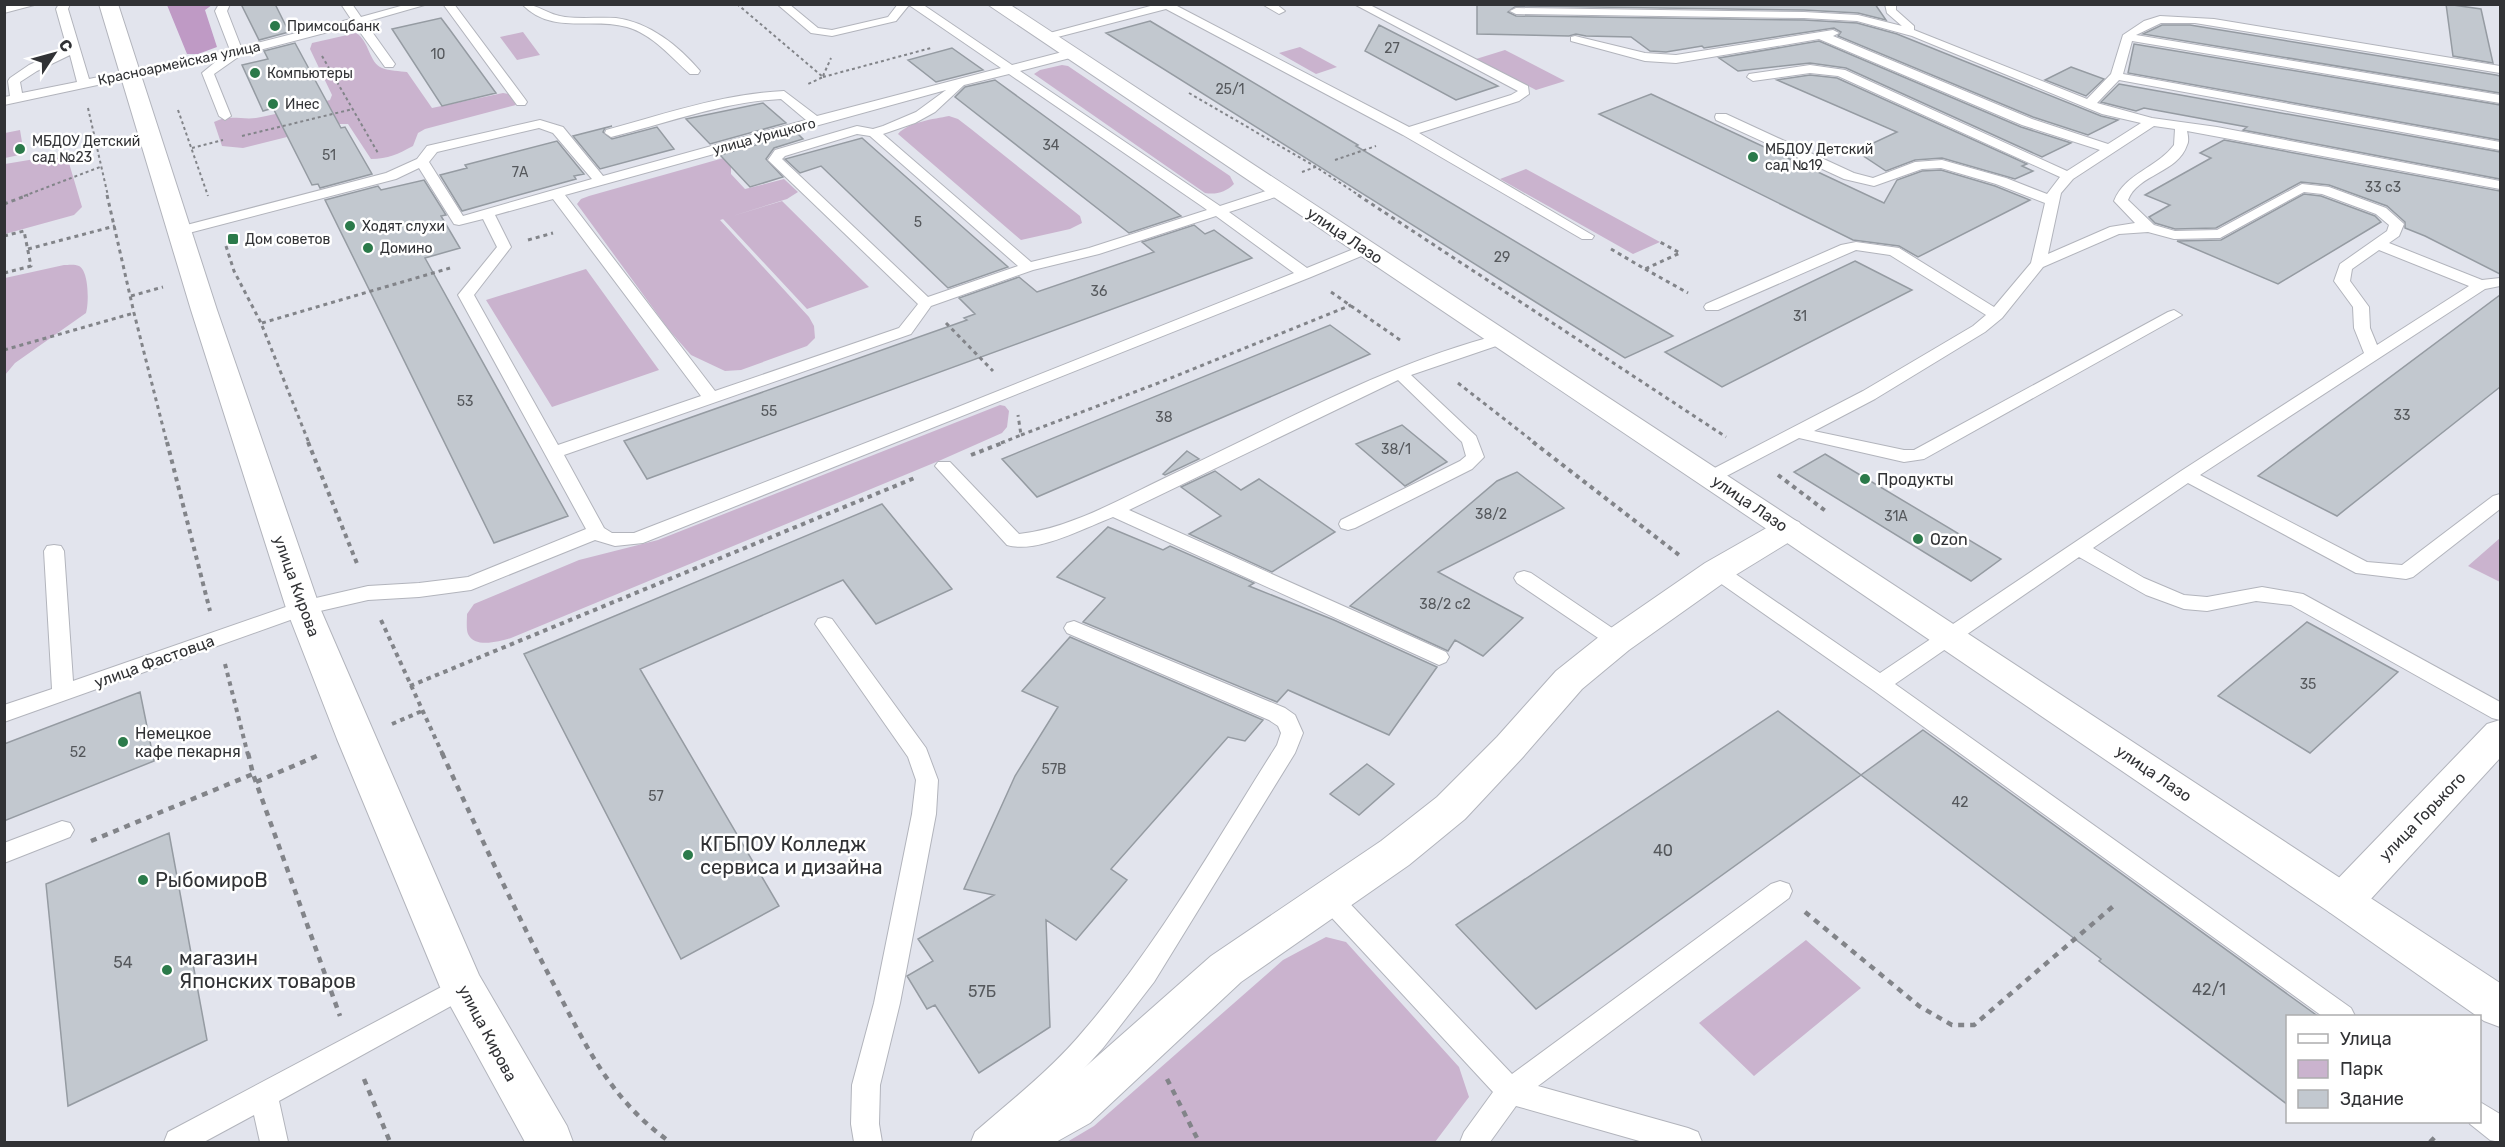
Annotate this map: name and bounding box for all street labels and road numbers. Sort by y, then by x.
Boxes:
street label: Красноармейская улица [96,38,262,89]
street label: улица Урицкого [711,115,818,158]
street label: улица Лазо [1303,203,1386,268]
street label: улица Лазо [1708,471,1791,536]
street label: улица Кирова [269,533,324,639]
street label: улица Фастовца [92,631,217,692]
street label: улица Лазо [2112,741,2195,806]
street label: улица Горького [2375,768,2470,865]
street label: улица Кирова [454,982,521,1085]

